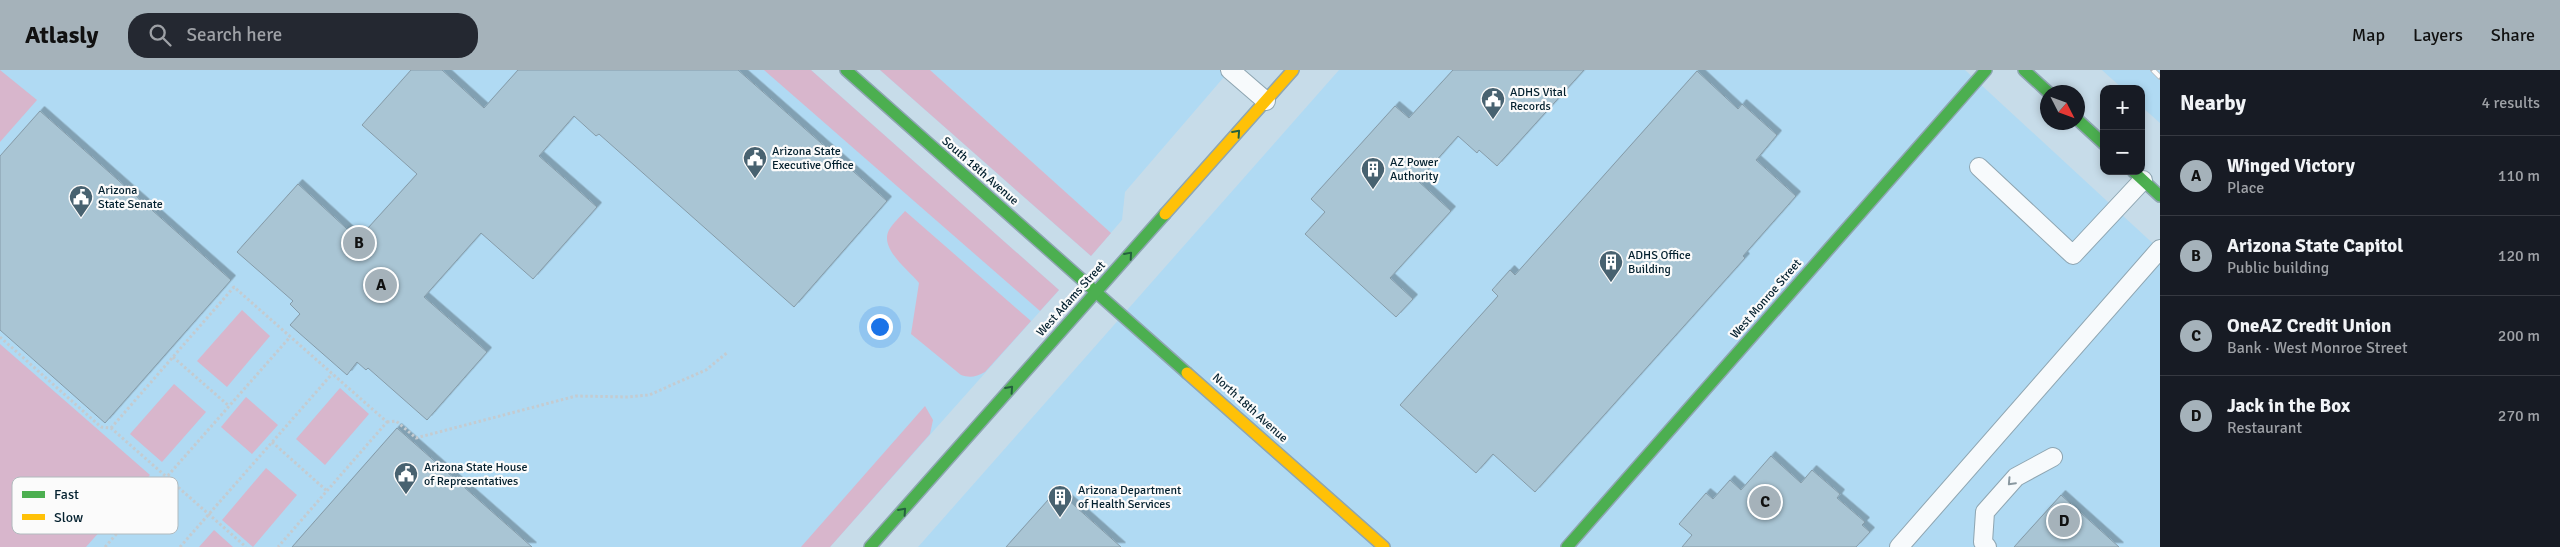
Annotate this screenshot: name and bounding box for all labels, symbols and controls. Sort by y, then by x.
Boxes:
search box [128,13,478,58]
text: Atlasly [25,20,98,50]
icon: search [146,21,174,49]
text: Search here [186,23,282,47]
text: Map [2352,24,2385,46]
text: Layers [2413,24,2463,46]
text: Share [2491,24,2535,46]
place label: ADHS Vital Records [1510,85,1567,114]
north arrow [2040,85,2085,130]
map controls [2100,85,2145,175]
button: + [2100,85,2145,130]
public building icon: ADHS Vital Records [1480,86,1506,120]
text: Nearby [2180,90,2246,116]
text: 4 results [2481,93,2540,113]
one-way arrow [1231,130,1240,139]
button: − [2100,130,2145,175]
street label: South 18th Avenue [939,134,1021,208]
place label: Arizona State Executive Office [772,144,854,173]
public building icon: Arizona State Executive Office [742,145,768,179]
text: Winged Victory [2227,154,2355,178]
place label: AZ Power Authority [1390,155,1439,184]
building icon: AZ Power Authority [1360,156,1386,190]
text: A [2191,166,2201,186]
text: 110 m [2498,166,2540,186]
text: Place [2227,178,2264,198]
place label: Arizona State Senate [98,183,163,212]
public building icon: Arizona State Senate [68,184,94,218]
pin: B [343,224,375,262]
text: Arizona State Capitol [2227,234,2403,258]
text: B [2191,246,2201,266]
text: 120 m [2498,246,2540,266]
place label: ADHS Office Building [1628,248,1691,277]
building icon: ADHS Office Building [1598,249,1624,283]
one-way arrow [1124,251,1133,260]
street label: West Monroe Street [1727,256,1805,342]
street label: West Adams Street [1033,258,1109,340]
text: Public building [2227,258,2329,278]
pin: A [365,266,397,304]
your location [867,314,893,340]
text: OneAZ Credit Union [2227,314,2391,338]
text: C [2191,326,2201,346]
text: 200 m [2498,326,2540,346]
text: Bank · West Monroe Street [2227,338,2408,358]
street label: North 18th Avenue [1209,370,1291,446]
one-way arrow [1005,385,1014,394]
text: Jack in the Box [2227,394,2350,418]
text: D [2191,406,2201,426]
text: 270 m [2498,406,2540,426]
text: Restaurant [2227,418,2302,438]
place label: Arizona State House of Representatives [424,460,528,489]
public building icon: Arizona State House of Representatives [393,461,419,495]
legend [12,477,178,534]
one-way arrow [2008,477,2017,486]
place label: Arizona Department of Health Services [1078,483,1181,512]
pin: C [1749,483,1781,521]
building icon: Arizona Department of Health Services [1047,484,1073,518]
text: Fast [54,486,79,503]
pin: D [2048,502,2080,540]
one-way arrow [897,507,906,516]
text: Slow [54,509,83,526]

